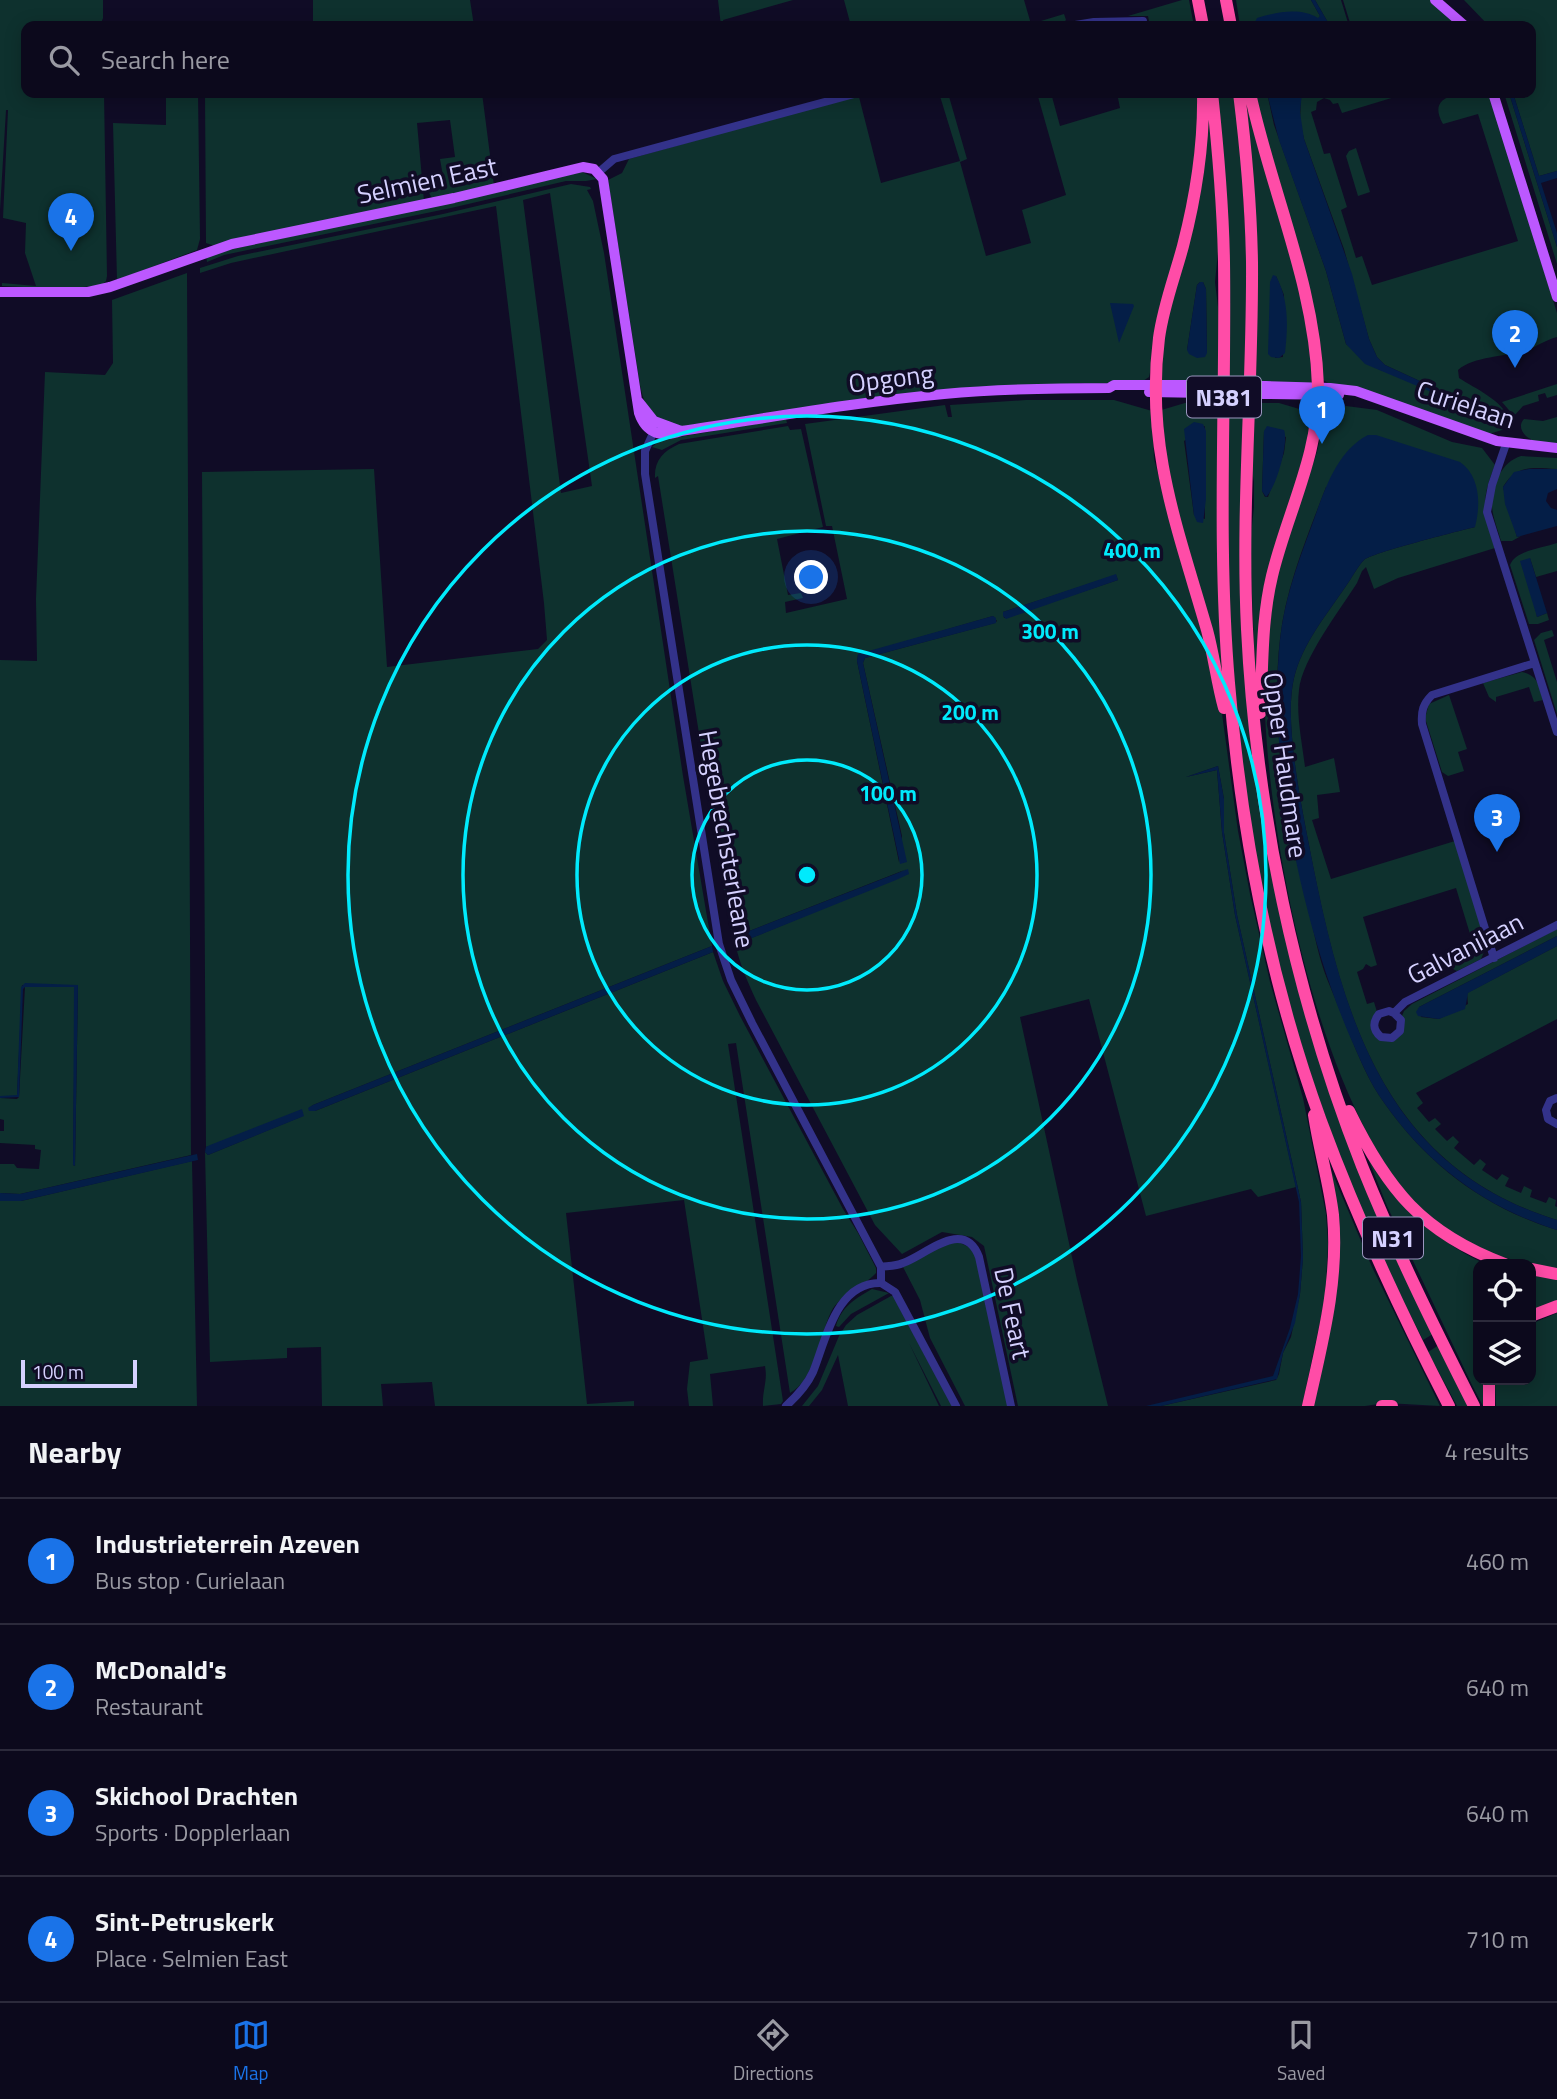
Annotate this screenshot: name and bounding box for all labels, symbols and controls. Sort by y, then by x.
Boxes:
search box [21,21,1536,98]
text: Search here [101,40,230,79]
icon: search [45,41,83,79]
street label: Selmien East [353,146,501,214]
pin: 4 [48,193,94,251]
pin: 2 [1492,310,1538,368]
street label: Opgong [846,353,936,403]
street label: Curielaan [1412,370,1520,438]
road number: N381 [1187,376,1261,418]
pin: 1 [1299,386,1345,444]
text: 400 m [1103,534,1161,566]
your location [794,560,828,594]
text: 300 m [1021,615,1079,647]
street label: Opper Haudmare [1254,670,1318,860]
text: 200 m [941,696,999,728]
street label: Hegebrechsterleane [689,727,765,951]
text: 100 m [859,777,917,809]
pin: 3 [1474,794,1520,852]
centre of rings [795,863,819,887]
street label: Galvanilaan [1400,902,1530,994]
road number: N31 [1363,1218,1423,1258]
map controls [1473,1259,1536,1385]
button: locate [1473,1259,1536,1322]
street label: De Feart [984,1263,1042,1363]
button: layers [1473,1322,1536,1385]
scale bar [21,1357,136,1389]
text: 100 m [32,1357,84,1386]
text: Nearby [28,1429,121,1475]
text: 4 results [1445,1434,1529,1469]
text: Industrieterrein Azeven [95,1524,360,1563]
text: 1 [45,1544,57,1579]
text: 460 m [1466,1544,1529,1579]
text: Bus stop · Curielaan [95,1563,285,1598]
text: McDonald's [95,1650,227,1689]
text: 2 [45,1670,57,1705]
text: 640 m [1466,1670,1529,1705]
text: Restaurant [95,1689,203,1724]
text: Skichool Drachten [95,1776,298,1815]
text: 3 [45,1796,57,1831]
text: 640 m [1466,1796,1529,1831]
text: Sports · Dopplerlaan [95,1815,290,1850]
text: Sint-Petruskerk [95,1902,274,1941]
text: 4 [45,1922,57,1957]
text: 710 m [1466,1922,1529,1957]
text: Place · Selmien East [95,1941,288,1976]
tab: Map [232,2016,270,2087]
tab: Directions [733,2016,814,2087]
tab: Saved [1277,2016,1325,2087]

